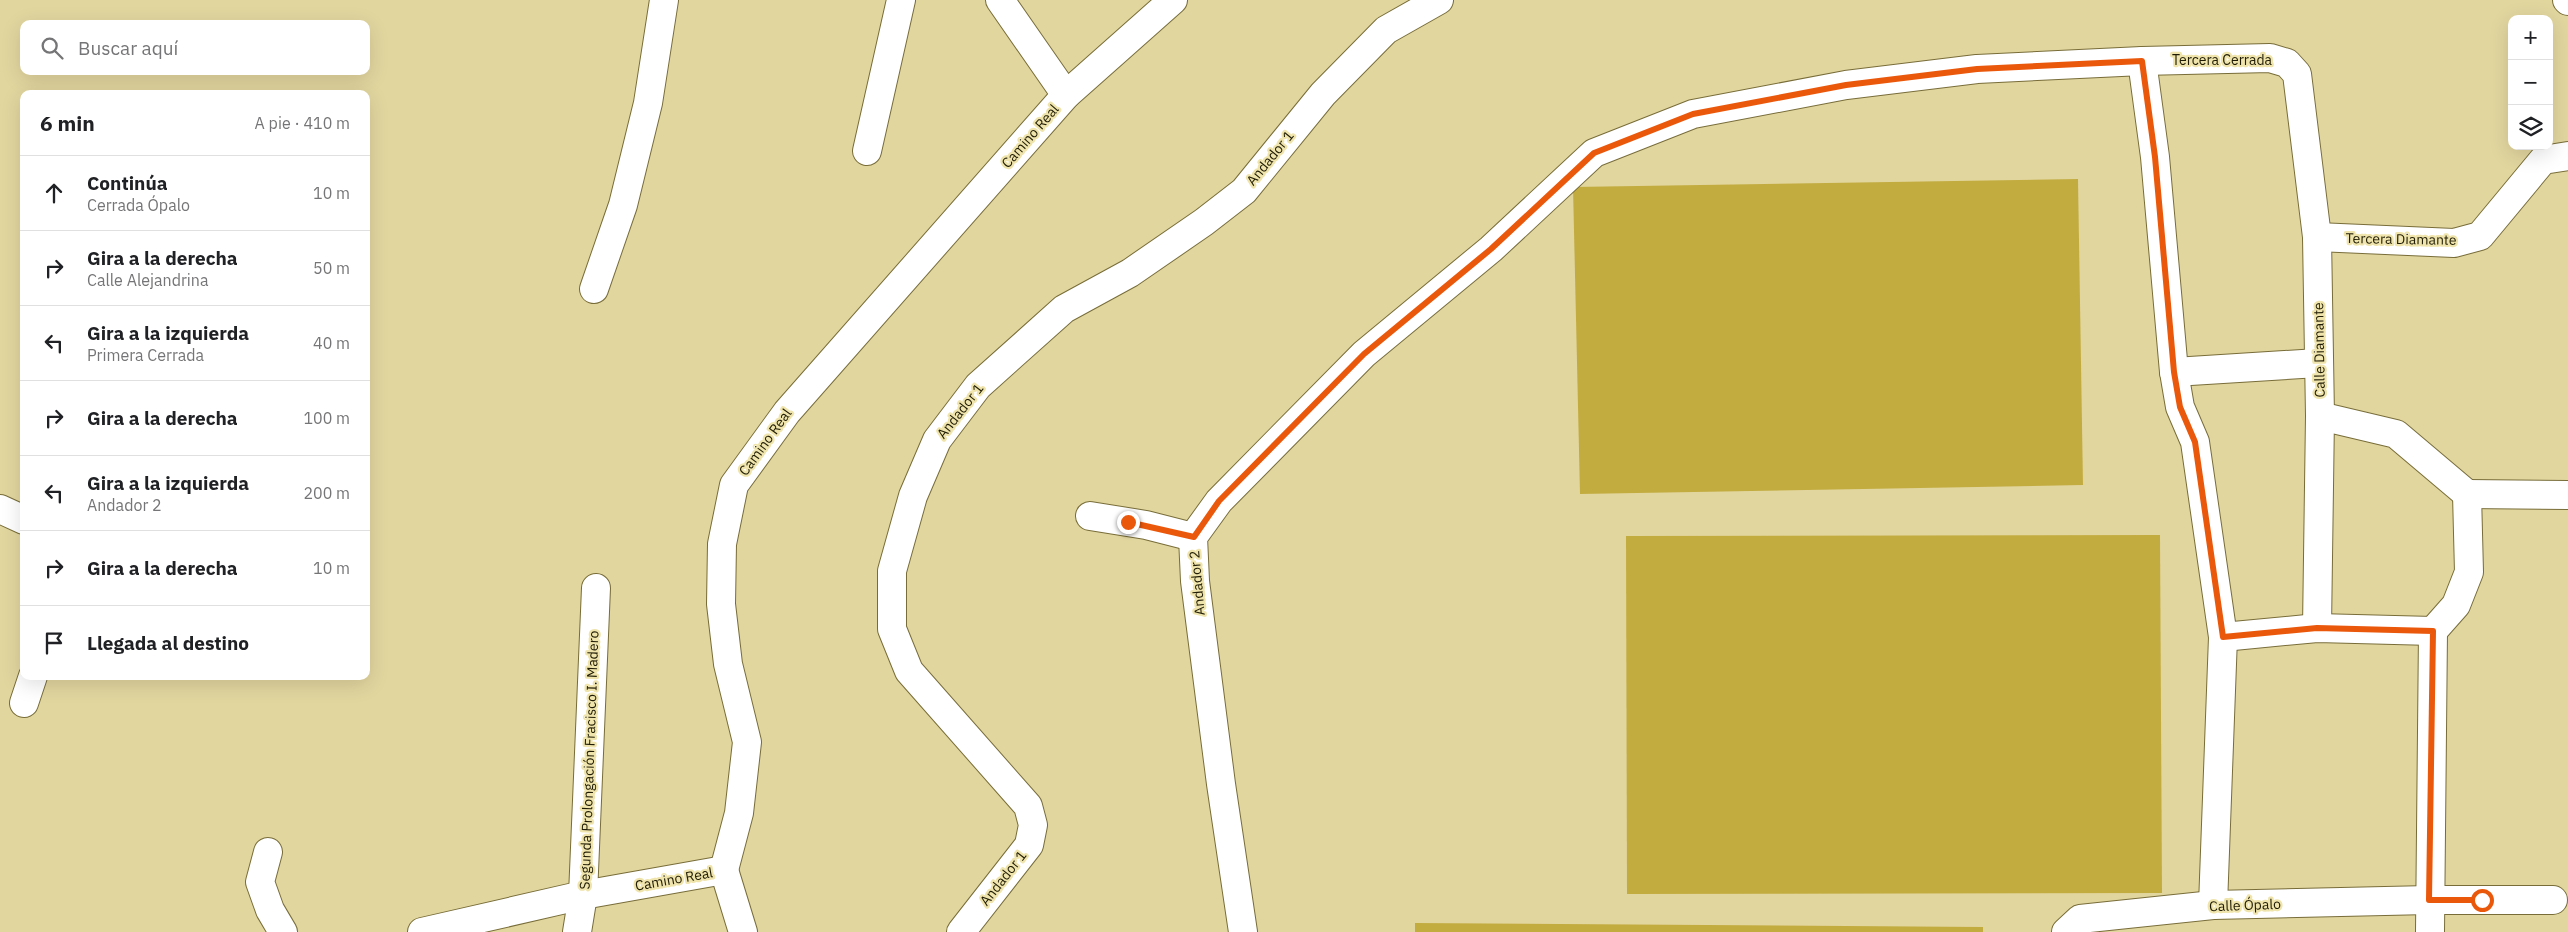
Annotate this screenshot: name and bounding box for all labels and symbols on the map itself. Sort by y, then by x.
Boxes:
street label: Tercera Cerrada [2172,51,2273,69]
street label: Camino Real [997,100,1063,172]
street label: Andador 1 [1242,127,1298,189]
street label: Tercera Diamante [2345,229,2457,249]
street label: Calle Diamante [2309,302,2329,398]
street label: Andador 1 [933,380,987,442]
street label: Camino Real [735,405,796,479]
route end [1117,511,1140,534]
street label: Andador 2 [1185,550,1209,616]
street label: Segunda Prolongación Fracisco I. Madero [575,630,603,890]
street label: Andador 1 [976,847,1030,909]
street label: Camino Real [634,863,715,895]
route start [2471,889,2494,912]
street label: Calle Ópalo [2209,894,2281,915]

